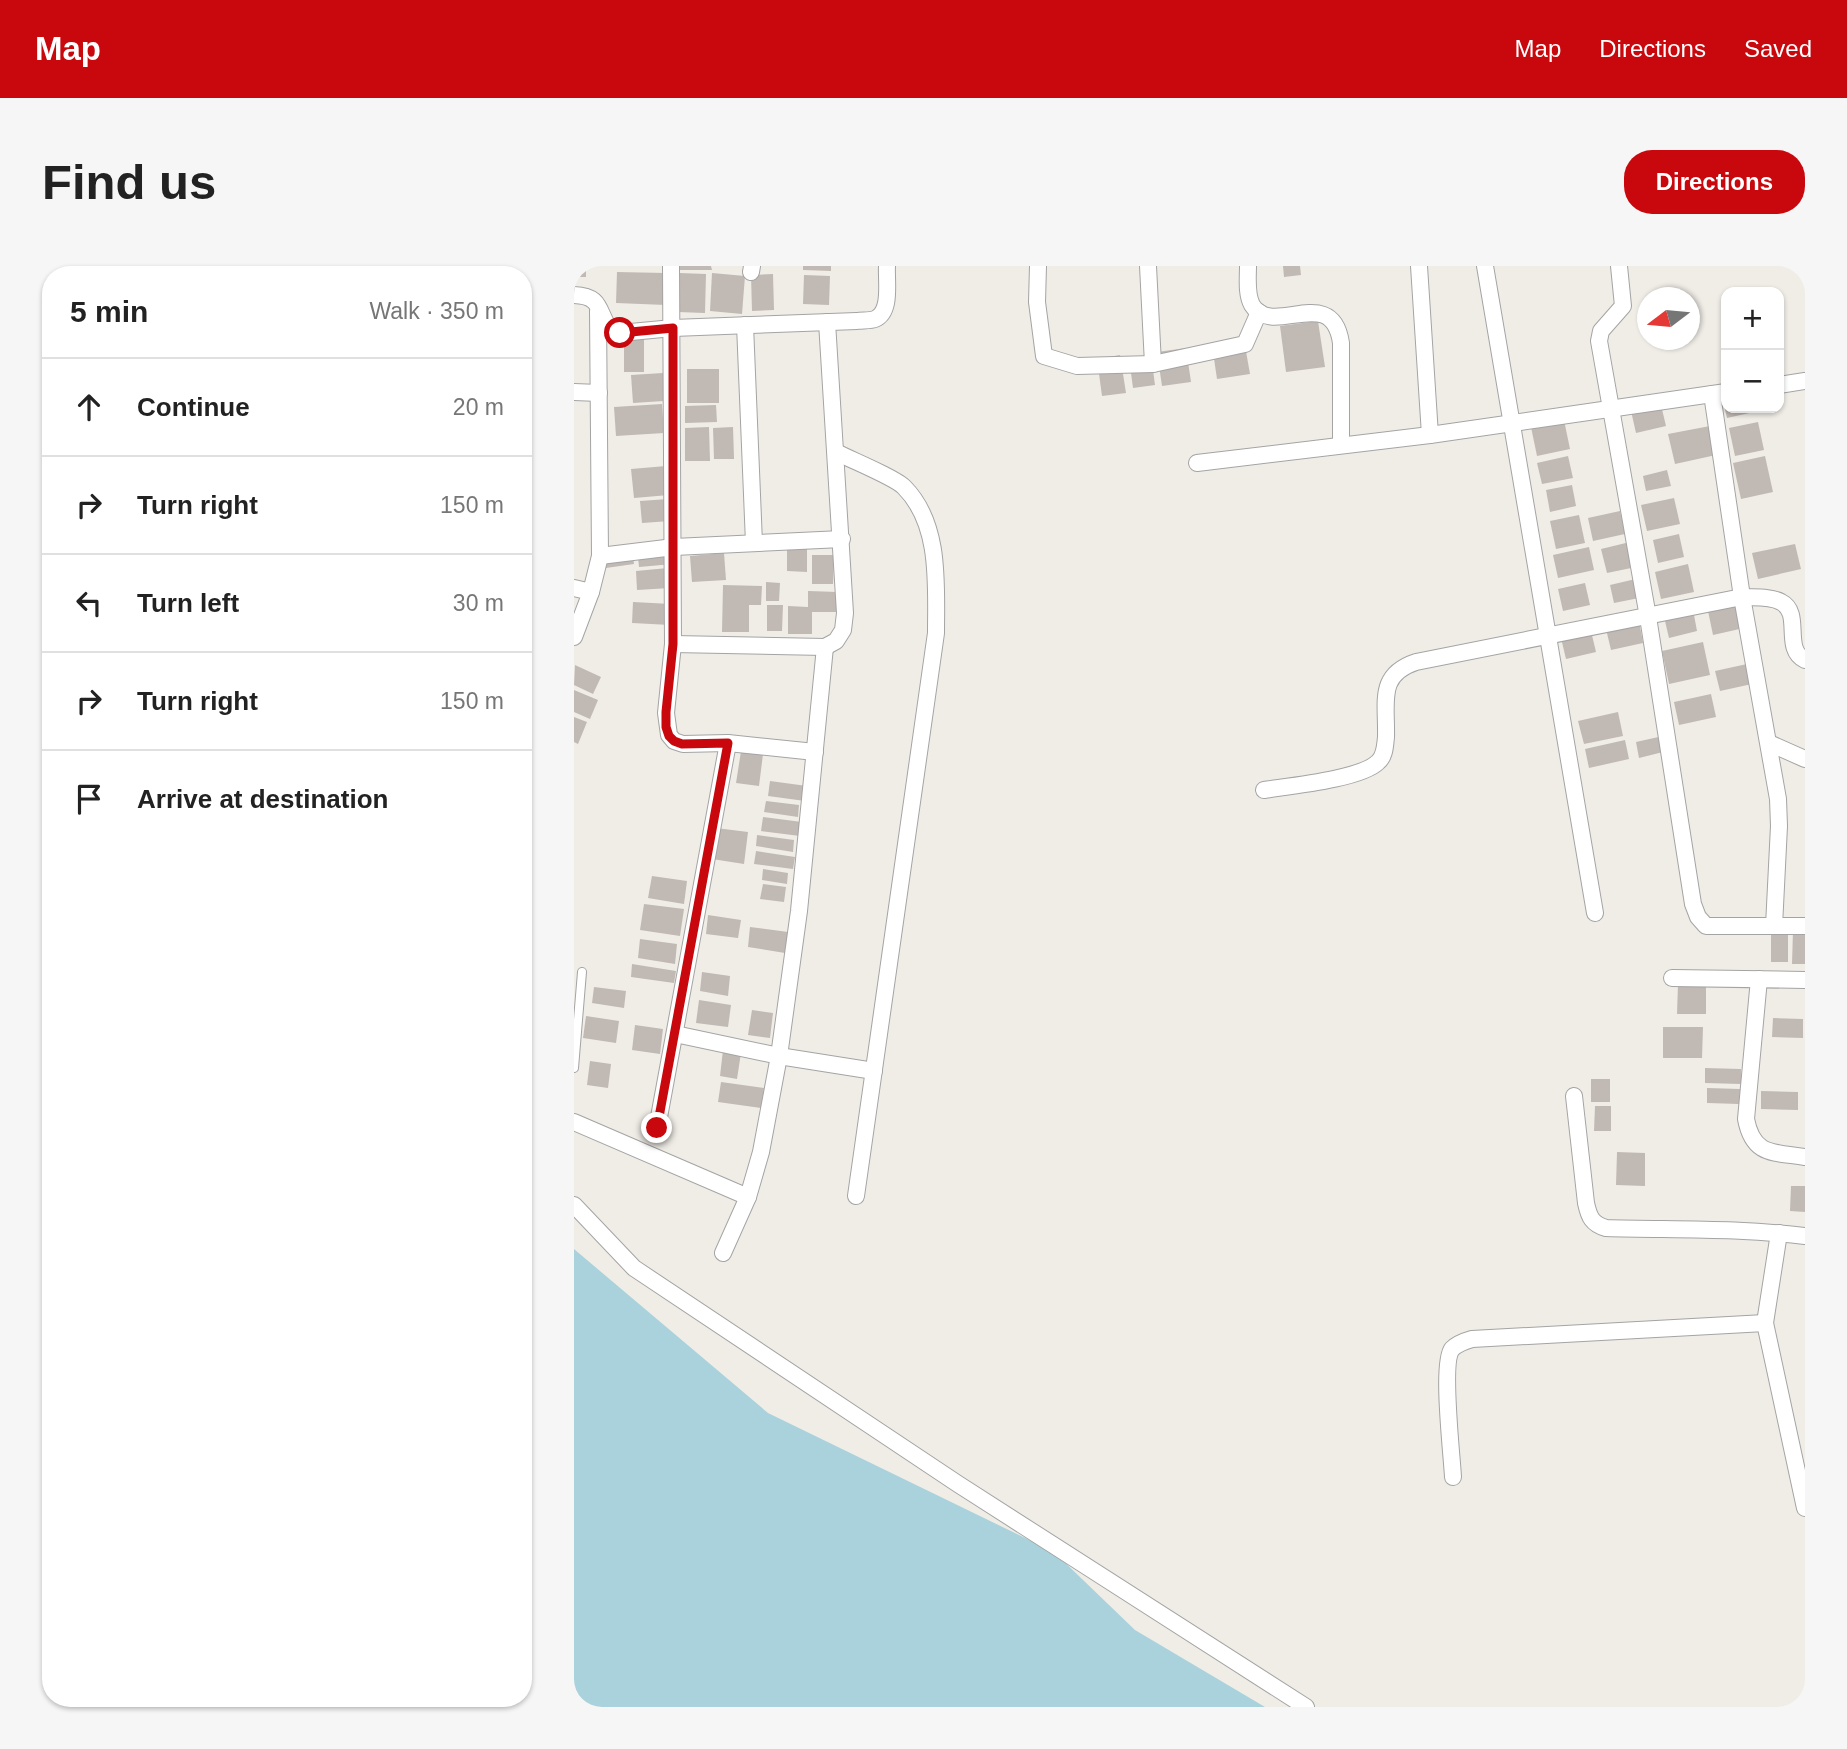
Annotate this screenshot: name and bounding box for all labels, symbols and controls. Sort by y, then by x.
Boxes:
text: Map [35,30,101,67]
text: Map [1515,35,1561,62]
text: Directions [1599,35,1706,62]
text: Saved [1744,35,1812,62]
button: Directions [1624,150,1805,214]
text: Find us [42,155,216,209]
north arrow [1637,287,1700,350]
map controls [1721,287,1784,413]
button: + [1721,287,1784,350]
text: 5 min [70,295,148,328]
text: Walk · 350 m [369,298,504,324]
route start [604,317,635,348]
button: − [1721,350,1784,413]
icon: ahead [70,388,108,426]
text: Continue [137,392,250,422]
text: 20 m [453,394,504,420]
icon: right [70,486,108,524]
text: Turn right [137,490,258,520]
text: 150 m [440,492,504,518]
icon: left [70,584,108,622]
text: Turn left [137,588,239,618]
text: 30 m [453,590,504,616]
icon: right [70,682,108,720]
text: Turn right [137,686,258,716]
text: 150 m [440,688,504,714]
icon: arrive [70,780,108,818]
text: Arrive at destination [137,784,388,814]
route end [641,1112,672,1143]

